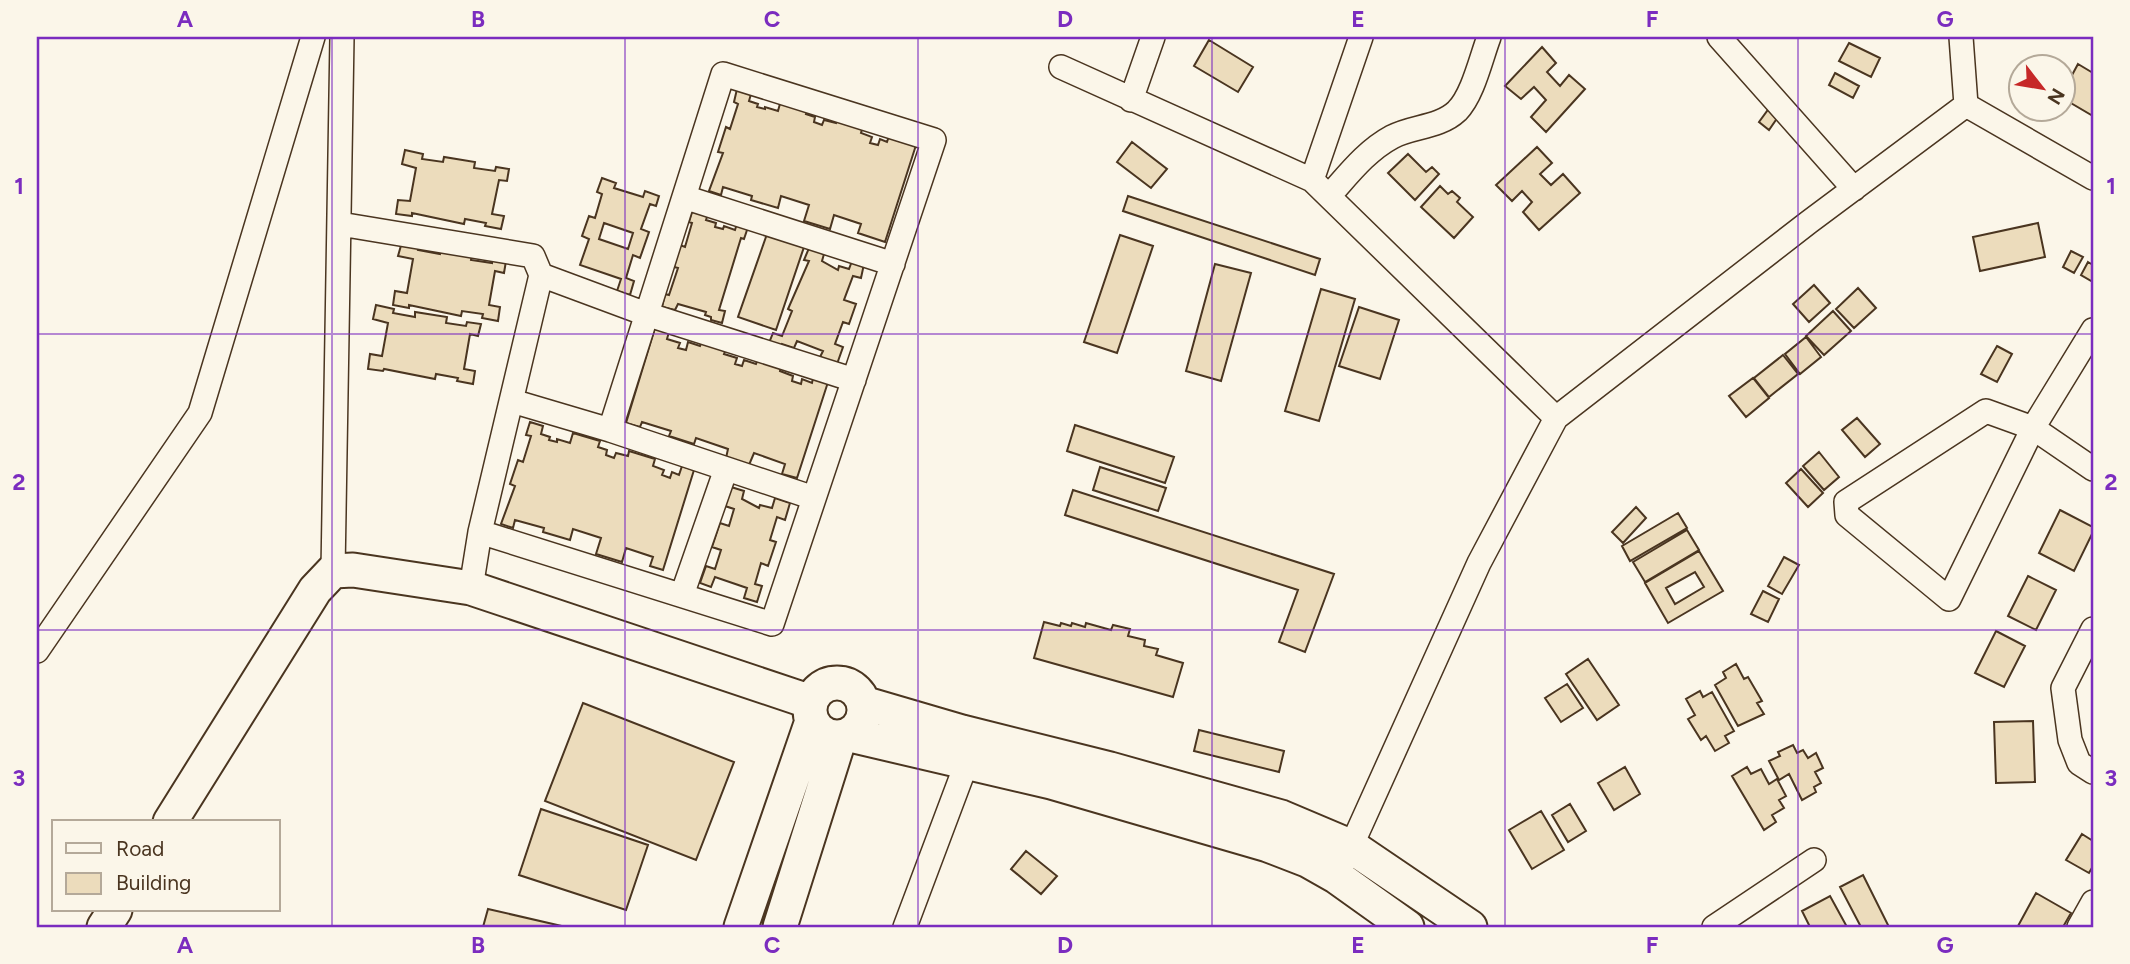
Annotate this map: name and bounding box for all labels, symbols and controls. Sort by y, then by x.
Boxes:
text: A [177,5,194,33]
text: B [471,5,485,33]
text: C [764,5,781,33]
text: D [1057,5,1073,33]
text: E [1351,5,1365,33]
text: F [1646,5,1659,33]
text: G [1936,5,1954,33]
north arrow [2008,52,2078,122]
text: N [2043,84,2070,109]
text: 1 [14,172,24,200]
text: 1 [2106,172,2116,200]
text: 2 [12,468,26,496]
text: 2 [2104,468,2118,496]
text: 3 [13,764,25,792]
text: 3 [2105,764,2117,792]
legend [52,820,280,912]
text: Road [116,836,164,861]
text: Building [116,870,191,895]
text: A [177,931,194,959]
text: B [471,931,485,959]
text: C [764,931,781,959]
text: D [1057,931,1073,959]
text: E [1351,931,1365,959]
text: F [1646,931,1659,959]
text: G [1936,931,1954,959]

